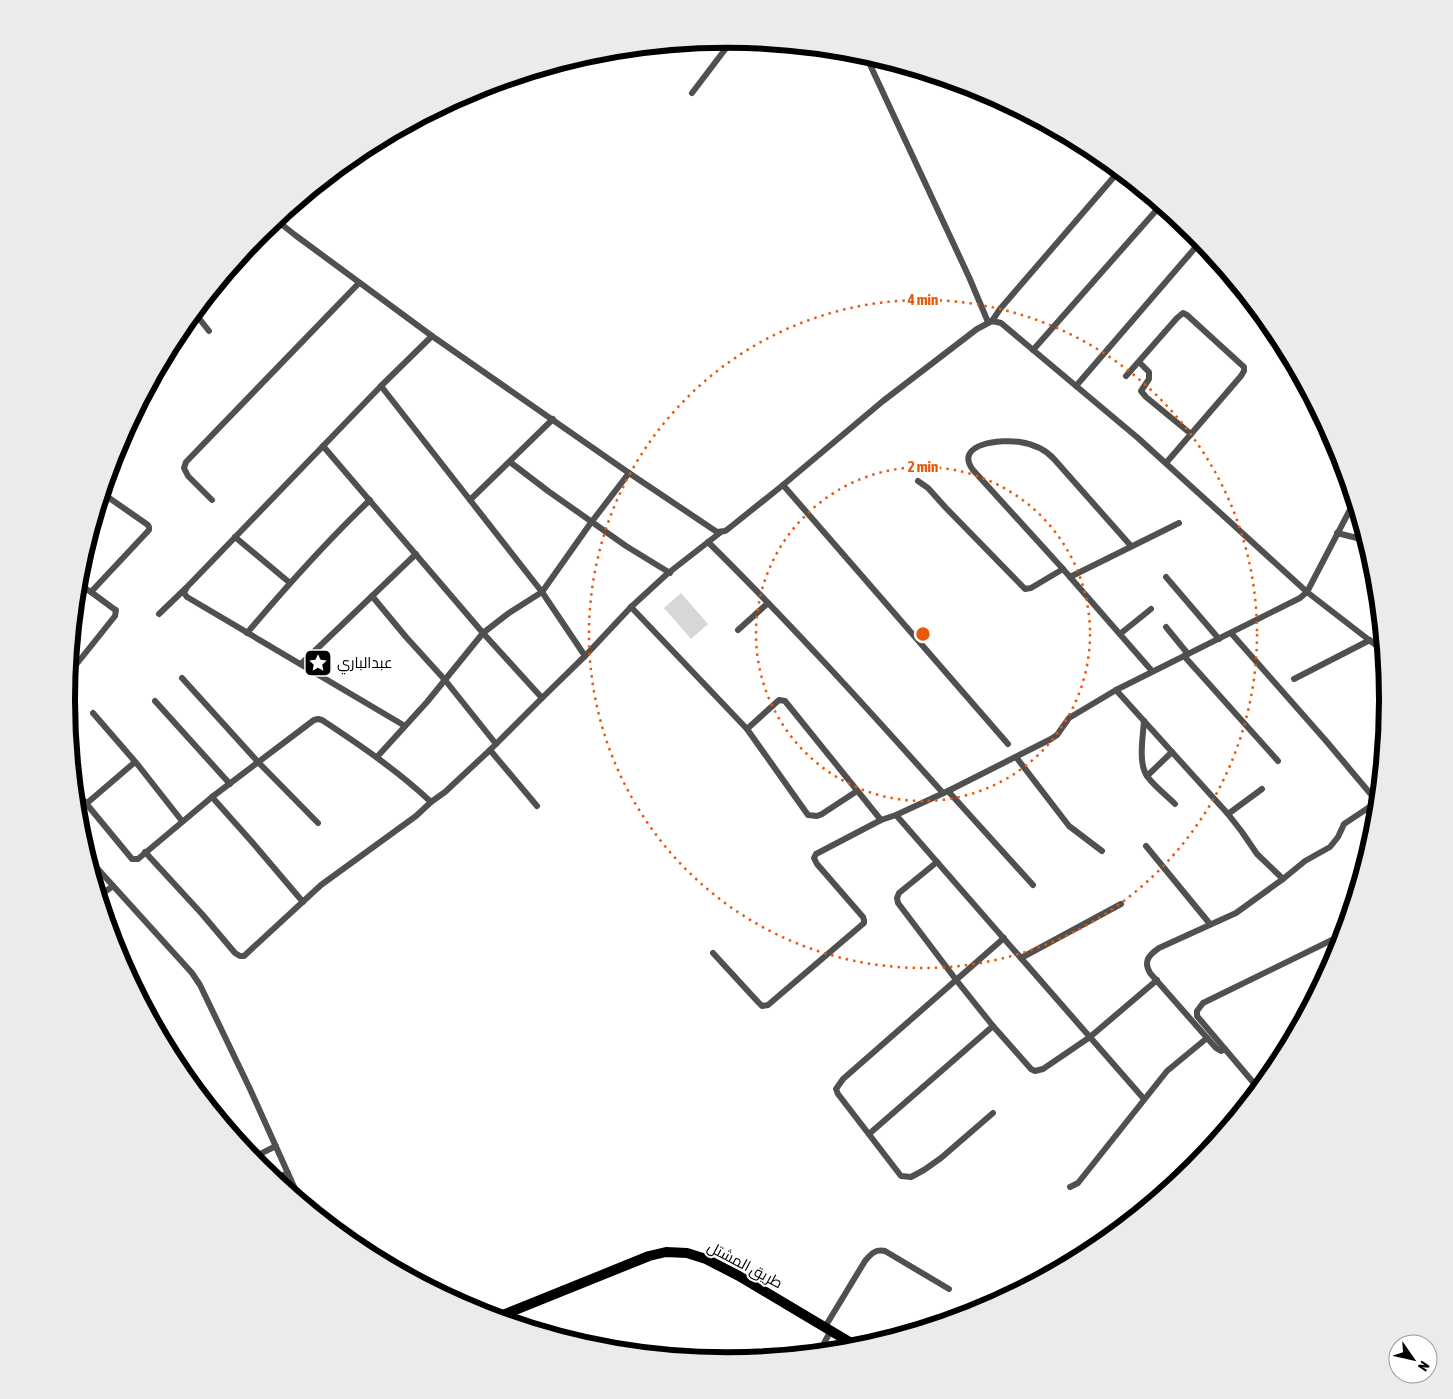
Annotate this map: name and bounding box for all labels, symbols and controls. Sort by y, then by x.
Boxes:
text: 4 min [907,291,938,308]
text: 2 min [908,458,938,475]
centre of rings [914,625,932,643]
place icon: عبدالباري [303,648,333,678]
place label: عبدالباري [337,654,393,675]
street label: طريق المشتل [704,1238,786,1293]
north arrow [1388,1334,1438,1384]
text: N [1415,1358,1433,1374]

